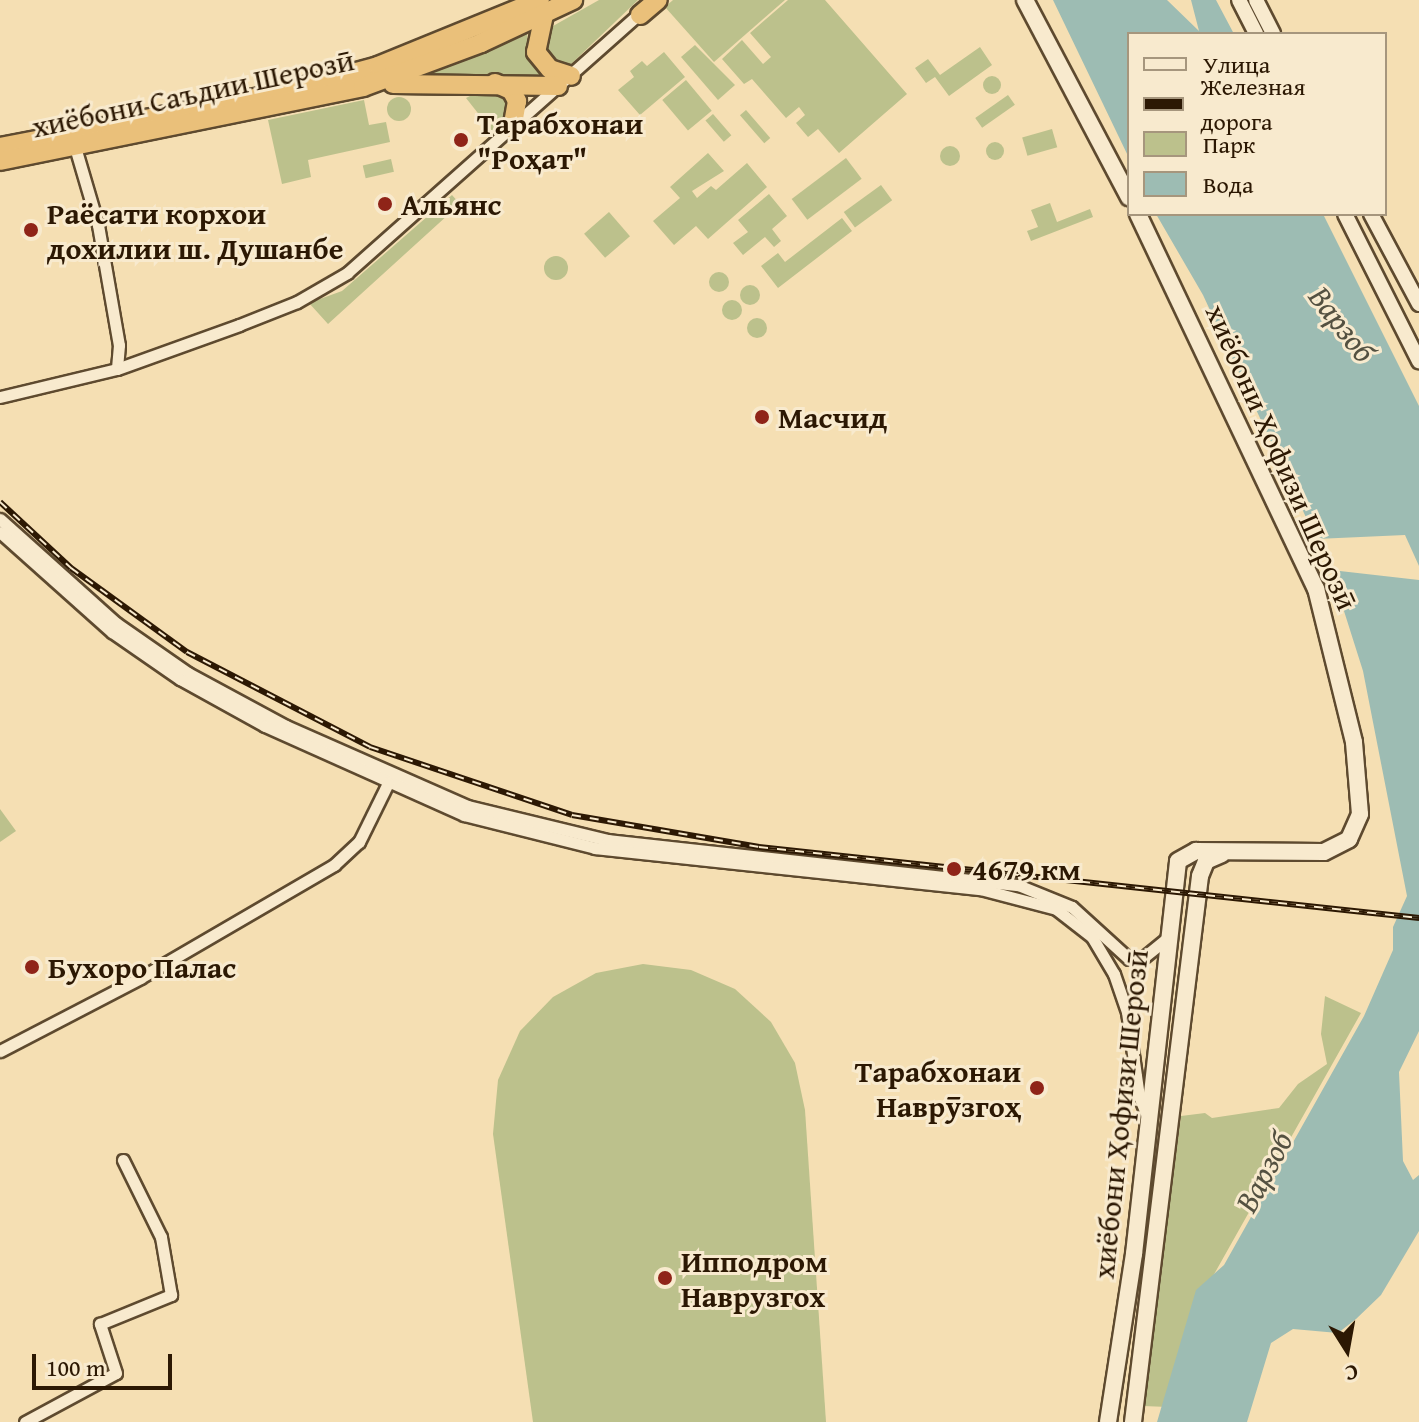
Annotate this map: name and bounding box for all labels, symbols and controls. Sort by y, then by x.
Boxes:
legend [1127,32,1387,216]
street label: хиёбони Саъдии Шерозӣ [29,41,357,145]
text: Улица [1203,47,1270,82]
text: Железная дорога [1200,69,1305,139]
place label: Тарабхонаи "Роҳат" [477,105,643,176]
text: Парк [1203,127,1255,162]
marker: Тарабхонаи "Роҳат" [452,131,470,149]
text: Вода [1203,167,1253,202]
place label: Альянс [401,186,501,222]
place label: Раёсати корхои дохилии ш. Душанбе [47,195,343,266]
marker: Альянс [376,195,394,213]
marker: Раёсати корхои дохилии ш. Душанбе [22,221,40,239]
water label: Варзоб [1300,278,1384,370]
street label: хиёбони Ҳофизи Шерозӣ [1198,299,1366,615]
place label: Масчид [778,399,887,435]
marker: Масчид [753,408,771,426]
place label: 4679 км [972,851,1081,887]
marker: 4679 км [943,858,965,880]
street label: хиёбони Ҳофизи Шерозӣ [1085,948,1155,1280]
place label: Бухоро Палас [48,949,236,985]
marker: Бухоро Палас [23,958,41,976]
place label: Тарабхонаи Наврӯзгоҳ [855,1053,1021,1124]
marker: Тарабхонаи Наврӯзгоҳ [1028,1079,1046,1097]
water label: Варзоб [1227,1125,1301,1219]
place label: Ипподром Наврузгох [681,1243,828,1314]
marker: Ипподром Наврузгох [656,1269,674,1287]
north arrow [1307,1310,1387,1390]
scale bar [36,1338,176,1388]
text: 100 m [46,1350,106,1385]
text: С [1342,1357,1361,1390]

